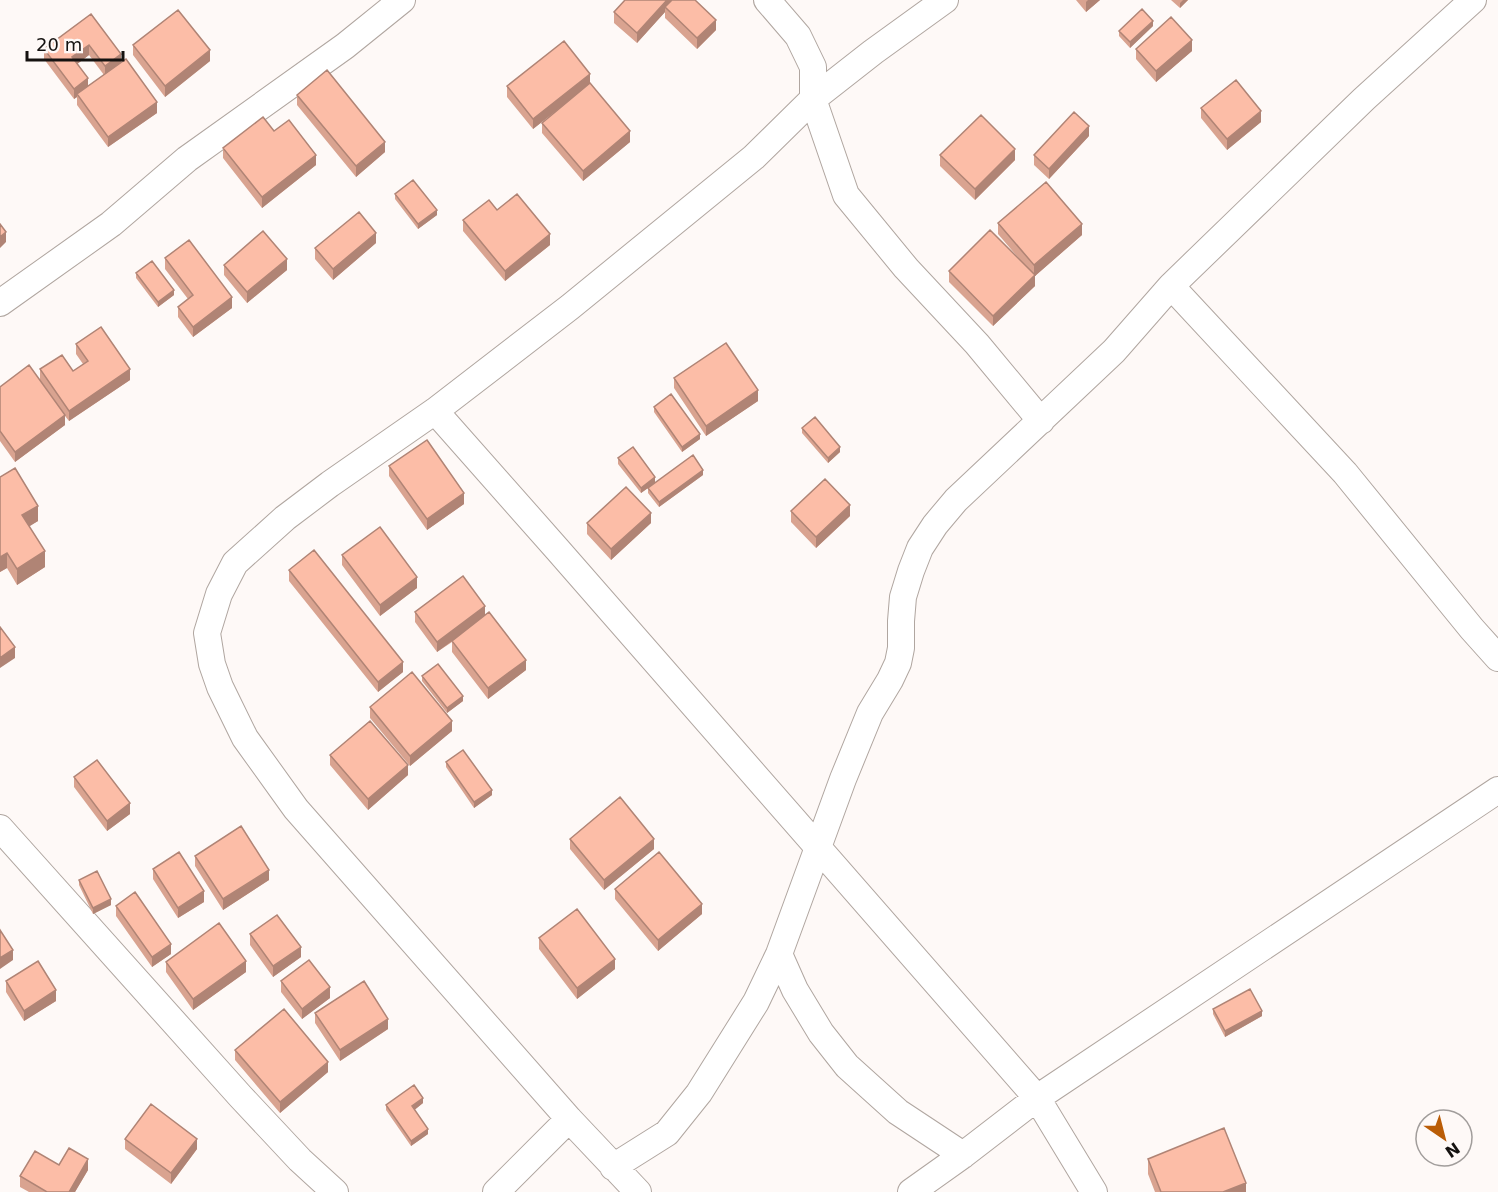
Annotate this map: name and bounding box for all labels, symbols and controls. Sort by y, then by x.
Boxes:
scale bar [27,24,123,62]
text: 20 m [36,34,82,55]
north arrow [1414,1108,1474,1168]
text: N [1441,1138,1463,1161]

